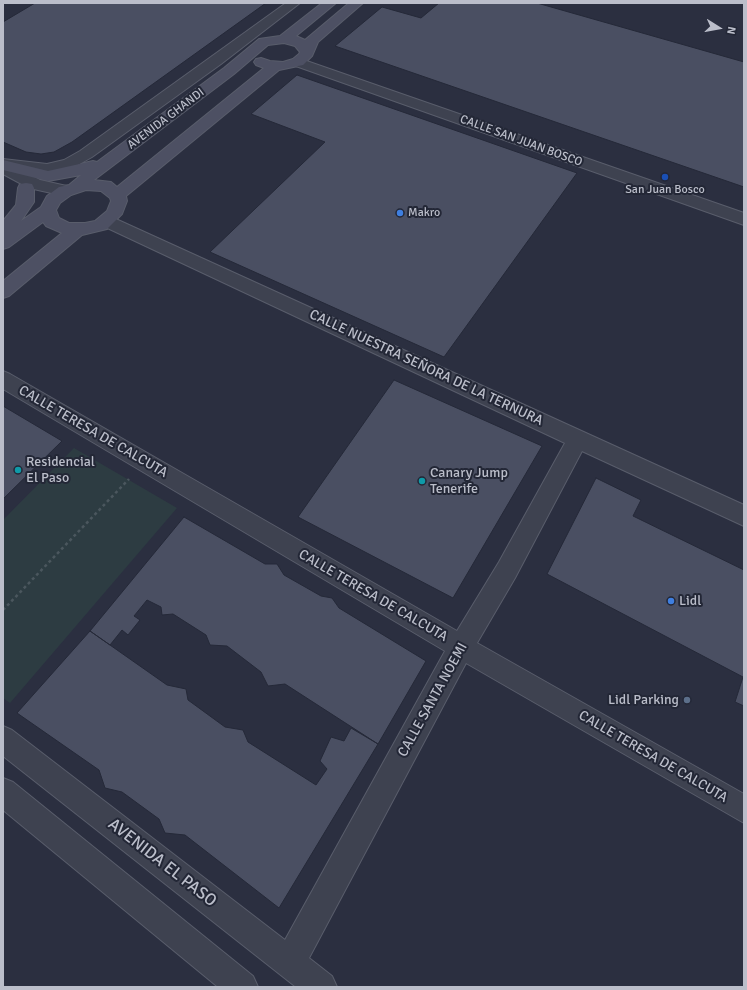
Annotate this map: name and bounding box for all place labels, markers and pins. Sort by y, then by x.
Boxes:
marker: San Juan Bosco [660,172,670,182]
place label: San Juan Bosco [625,183,705,197]
place label: Makro [408,206,440,220]
marker: Makro [395,208,405,218]
place label: Residencial El Paso [26,454,95,486]
marker: Residencial El Paso [13,465,23,475]
place label: Canary Jump Tenerife [430,465,508,498]
marker: Canary Jump Tenerife [417,476,427,486]
place label: Lidl [679,593,701,609]
marker: Lidl [666,596,676,606]
place label: Lidl Parking [608,692,679,708]
marker: Lidl Parking [682,695,692,705]

